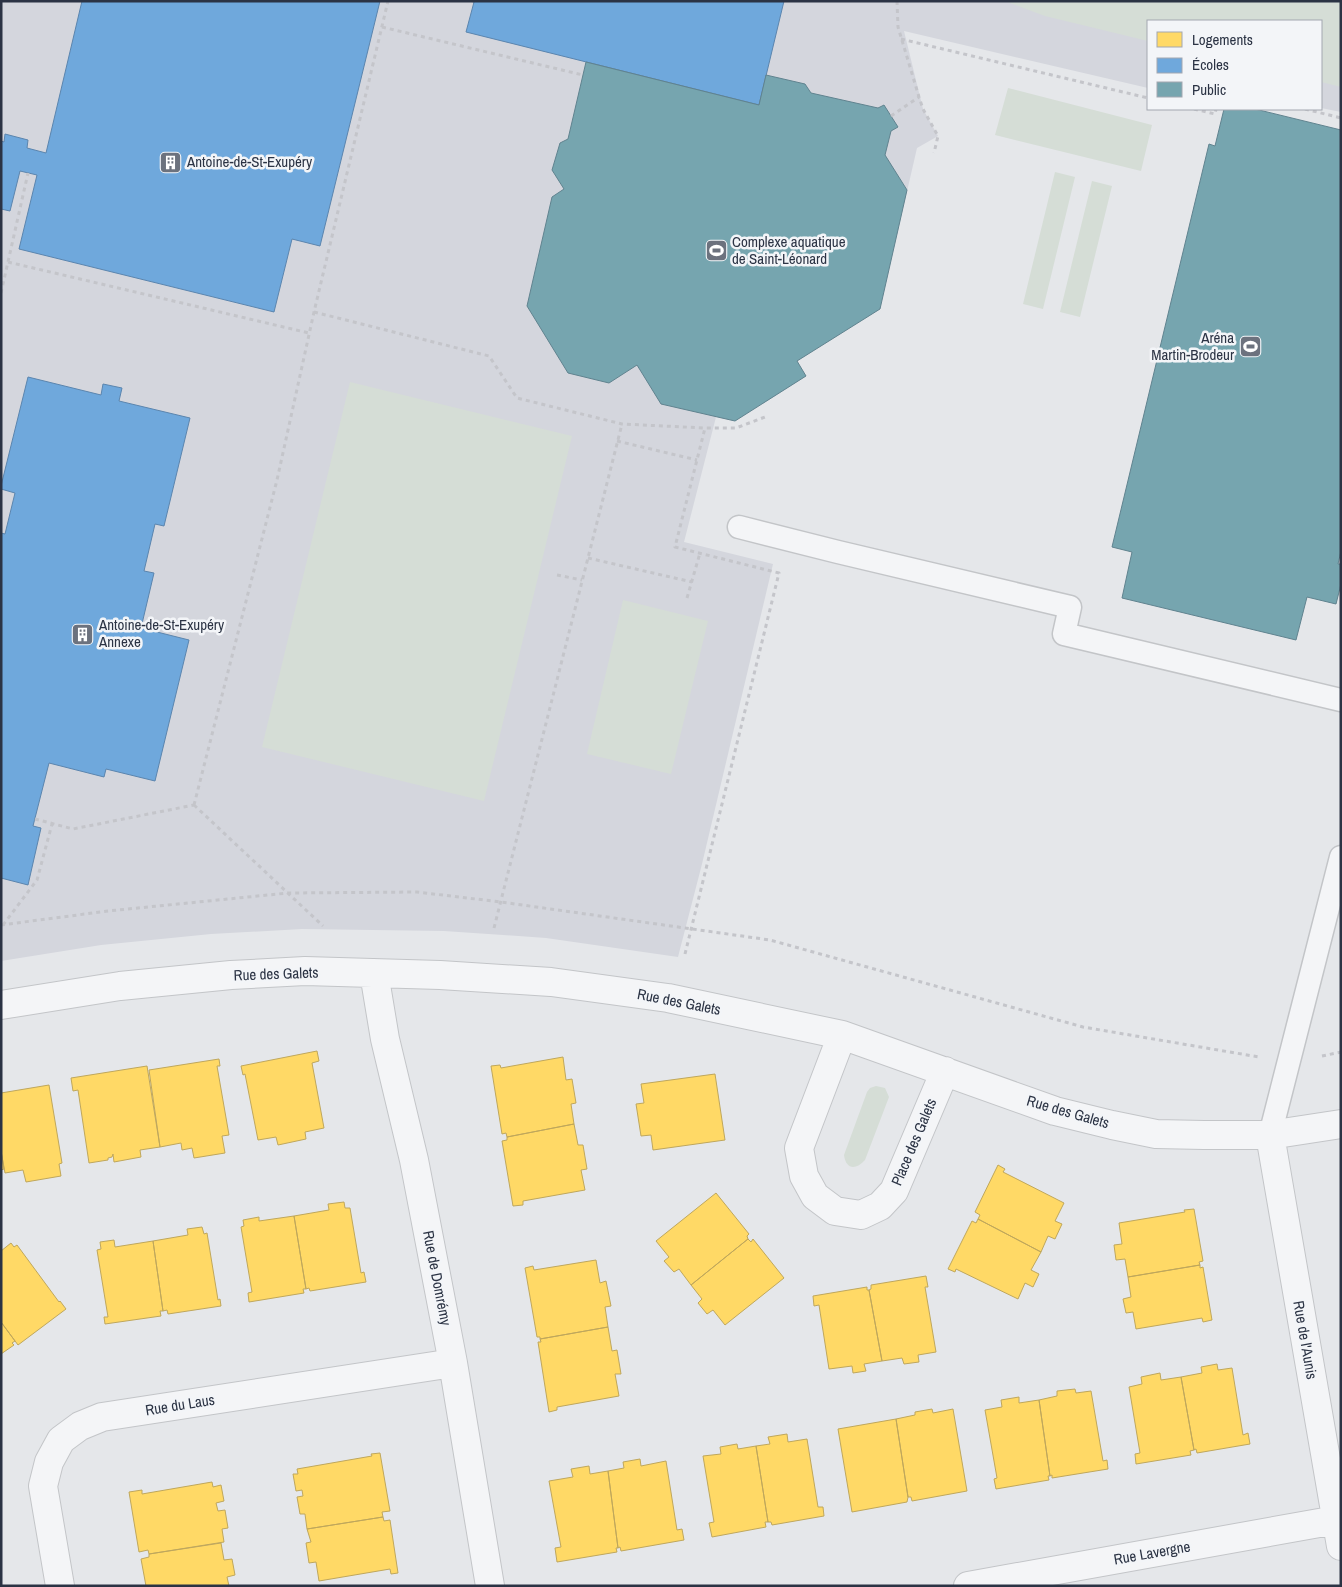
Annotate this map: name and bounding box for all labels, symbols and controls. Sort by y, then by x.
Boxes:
legend [1147,20,1322,110]
text: Logements [1192,29,1253,50]
text: Écoles [1192,54,1229,75]
text: Public [1192,79,1226,100]
building icon: Antoine-de-St-Exupéry [159,150,183,174]
place label: Antoine-de-St-Exupéry [186,151,313,172]
place label: Complexe aquatique de Saint-Léonard [732,231,846,269]
sports icon: Complexe aquatique de Saint-Léonard [704,239,728,263]
place label: Aréna Martin-Brodeur [1151,327,1234,365]
sports icon: Aréna Martin-Brodeur [1238,335,1262,359]
place label: Antoine-de-St-Exupéry Annexe [98,614,225,652]
building icon: Antoine-de-St-Exupéry Annexe [71,622,95,646]
street label: Rue des Galets [233,962,319,985]
street label: Rue des Galets [635,983,723,1020]
street label: Rue des Galets [1024,1090,1112,1133]
street label: Place des Galets [886,1095,941,1189]
street label: Rue de Domrémy [418,1229,457,1328]
street label: Rue de l'Aunis [1288,1299,1323,1381]
street label: Rue du Laus [144,1389,216,1420]
street label: Rue Lavergne [1112,1535,1192,1570]

